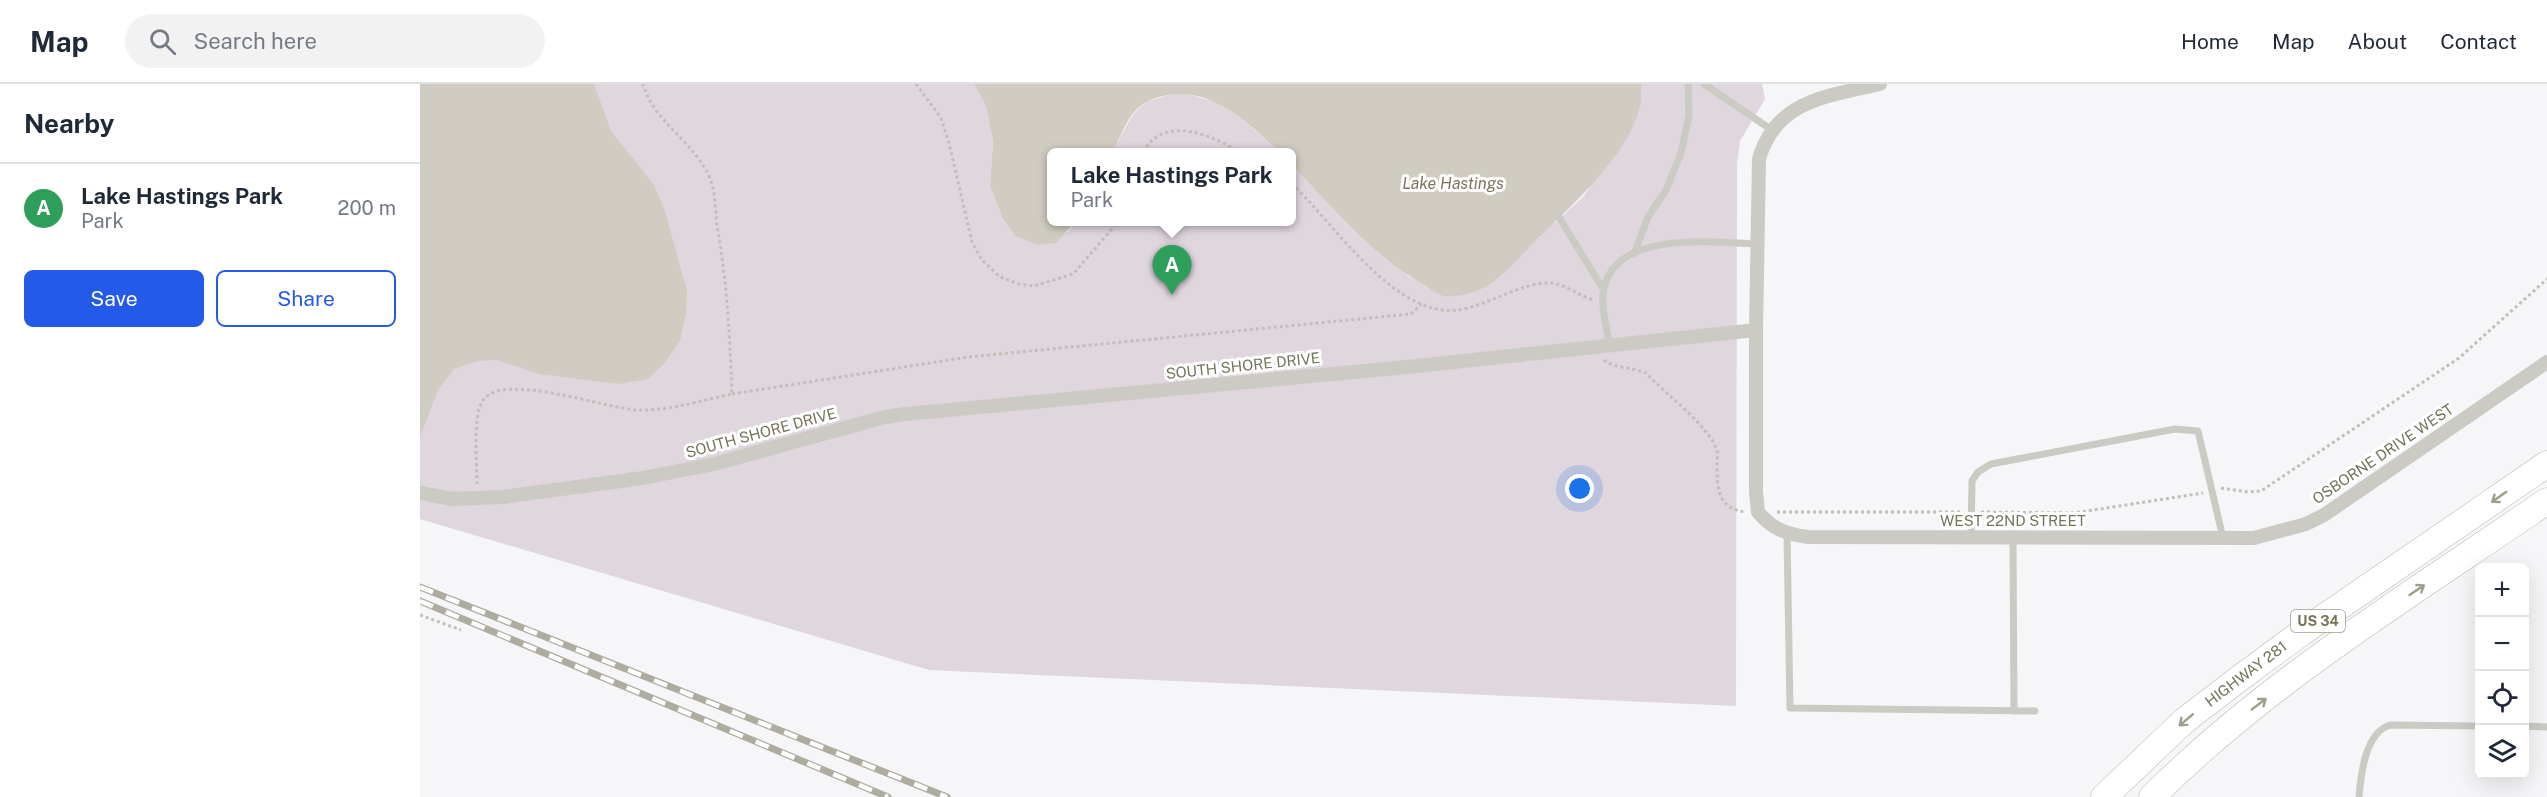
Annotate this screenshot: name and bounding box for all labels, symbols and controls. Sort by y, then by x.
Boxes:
search box [125,14,545,68]
text: Map [30,25,89,58]
icon: search [146,25,179,58]
text: Search here [194,28,317,54]
text: Home [2181,29,2239,54]
text: Map [2272,29,2315,54]
text: About [2348,29,2407,54]
text: Contact [2440,29,2517,54]
text: Nearby [24,108,114,139]
popup [1047,148,1296,226]
text: Lake Hastings Park [1071,162,1272,188]
water label: Lake Hastings [1402,174,1504,193]
text: Lake Hastings Park [81,183,283,209]
text: Park [1071,188,1113,212]
text: A [36,196,51,220]
text: 200 m [338,196,396,220]
text: Park [81,209,124,233]
pin: A [1152,246,1191,295]
button: Save [24,270,204,327]
button: Share [216,270,396,327]
street label: SOUTH SHORE DRIVE [1165,349,1321,382]
street label: OSBORNE DRIVE WEST [2309,400,2456,507]
street label: SOUTH SHORE DRIVE [684,404,838,461]
your location [1565,474,1594,503]
one-way arrow [2491,491,2507,503]
street label: WEST 22ND STREET [1940,512,2086,529]
map controls [2475,563,2529,779]
button: + [2475,563,2529,617]
one-way arrow [2408,584,2425,596]
road number: US 34 [2291,610,2345,632]
button: − [2475,617,2529,671]
street label: HIGHWAY 281 [2202,637,2290,710]
button: locate [2475,671,2529,725]
one-way arrow [2250,697,2266,710]
one-way arrow [2178,713,2194,726]
button: layers [2475,725,2529,779]

